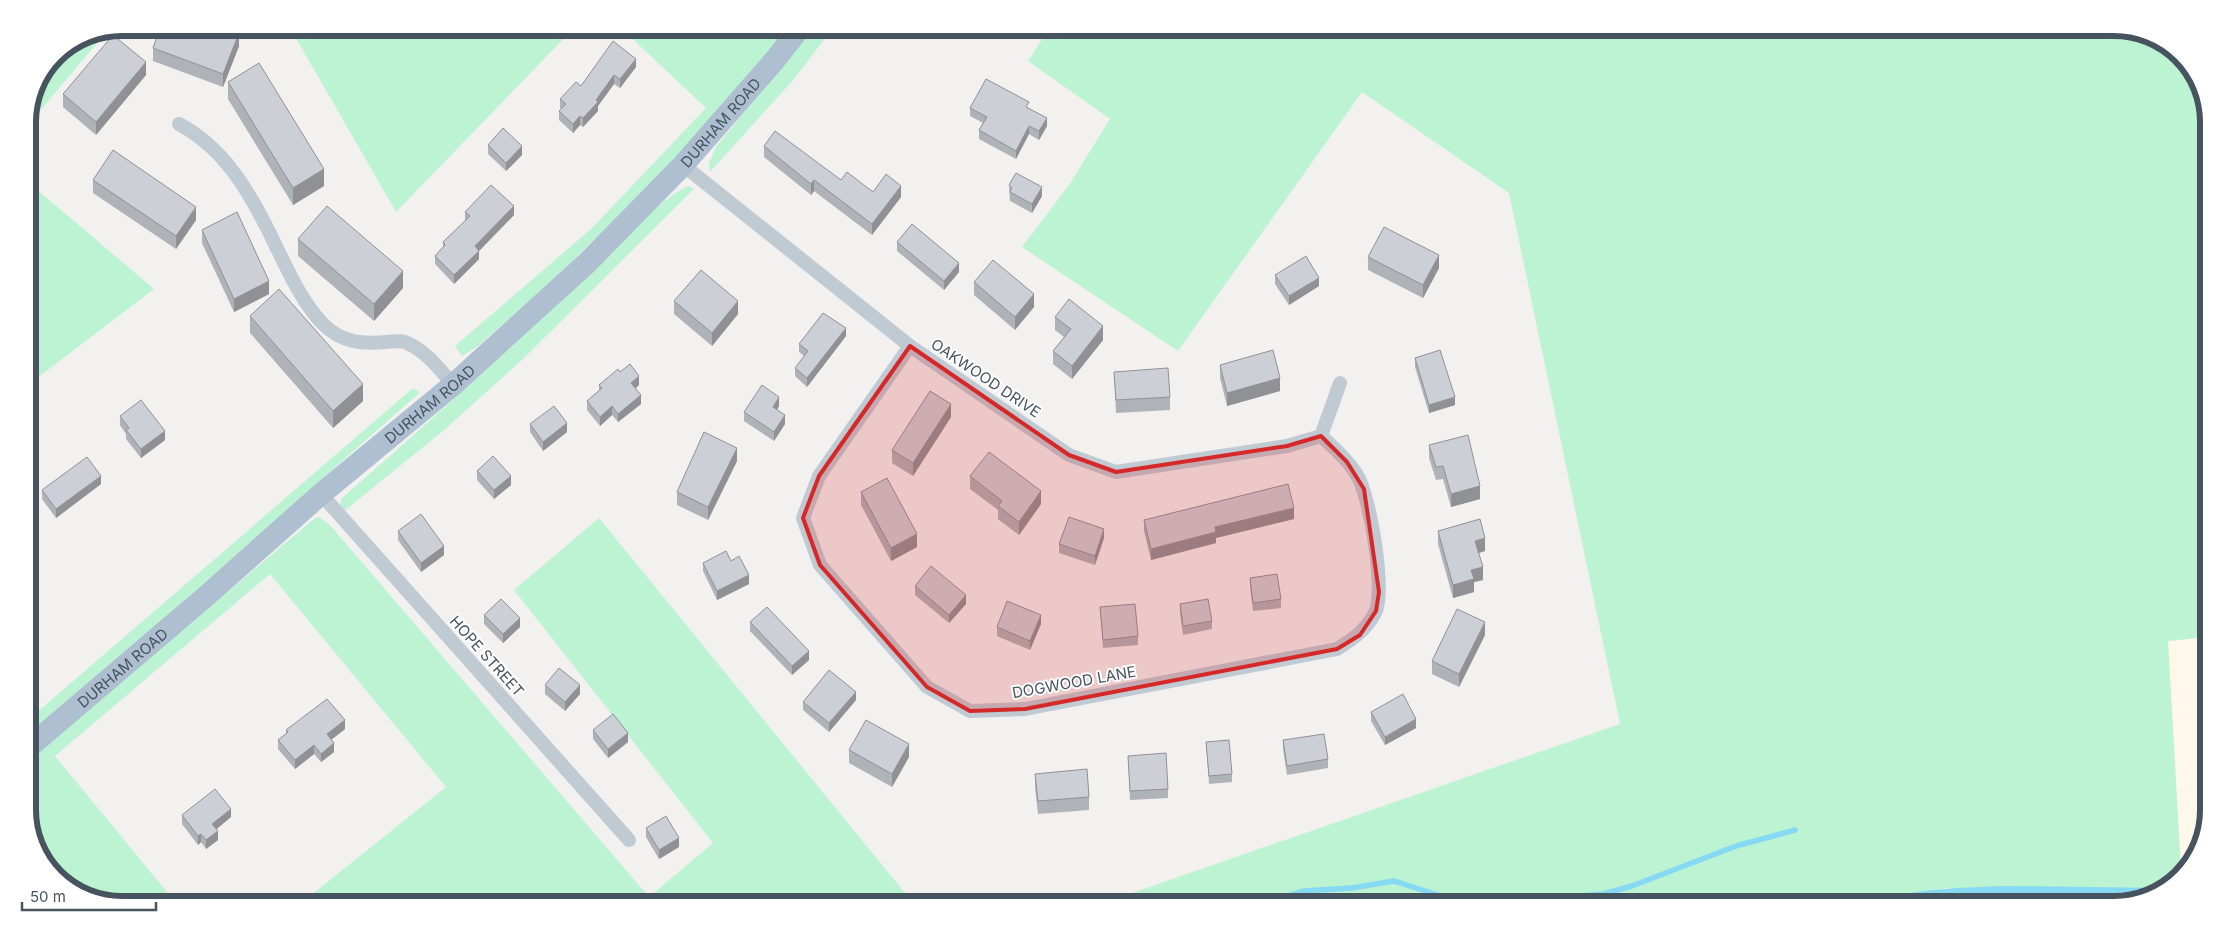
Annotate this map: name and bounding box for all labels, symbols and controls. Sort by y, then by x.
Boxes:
street label: DURHAM ROAD [676,74,765,171]
street label: OAKWOOD DRIVE [928,334,1044,422]
street label: DURHAM ROAD [380,360,479,447]
street label: HOPE STREET [446,612,528,700]
street label: DURHAM ROAD [73,624,171,711]
street label: DOGWOOD LANE [1011,662,1137,702]
scale bar [22,880,156,912]
text: 50 m [30,887,66,906]

